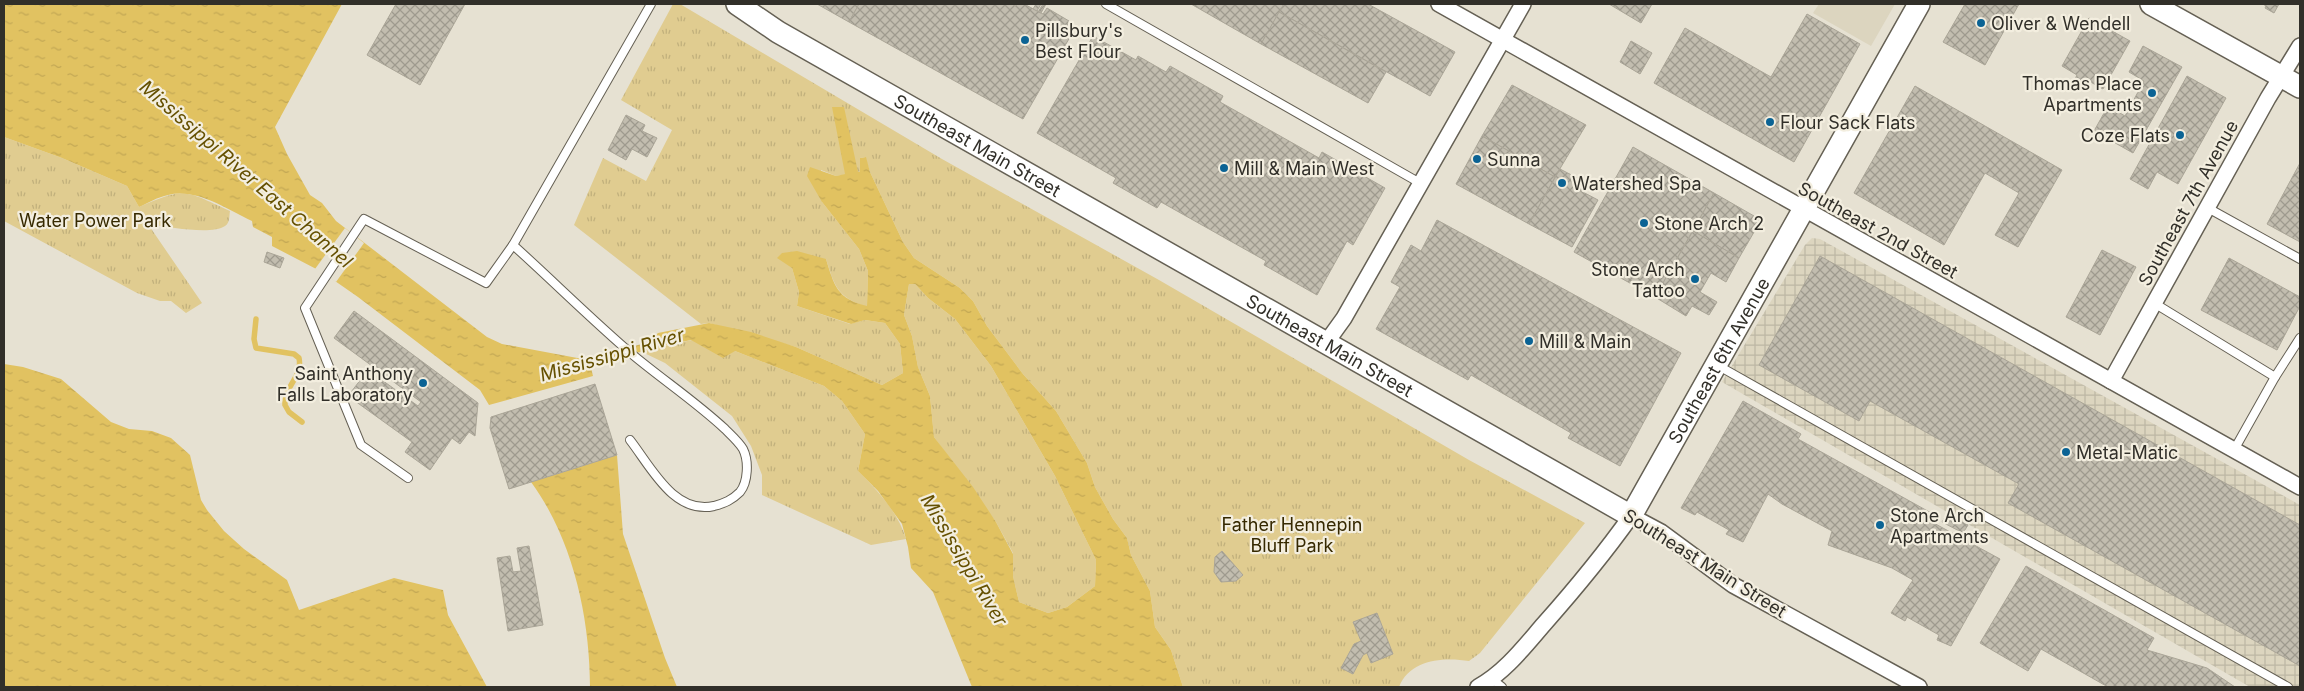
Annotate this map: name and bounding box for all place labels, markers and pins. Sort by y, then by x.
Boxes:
place label: Oliver & Wendell [1991,13,2130,34]
marker: Oliver & Wendell [1975,17,1987,29]
place label: Pillsbury's Best Flour [1035,20,1123,62]
marker: Pillsbury's Best Flour [1019,34,1031,46]
place label: Thomas Place Apartments [2022,73,2142,115]
marker: Thomas Place Apartments [2146,87,2158,99]
place label: Flour Sack Flats [1780,112,1915,133]
marker: Flour Sack Flats [1764,116,1776,128]
place label: Coze Flats [2081,125,2170,146]
marker: Coze Flats [2174,129,2186,141]
place label: Sunna [1487,149,1541,170]
marker: Sunna [1471,153,1483,165]
place label: Mill & Main West [1234,158,1374,179]
marker: Mill & Main West [1218,162,1230,174]
place label: Watershed Spa [1572,173,1702,194]
marker: Watershed Spa [1556,177,1568,189]
place label: Stone Arch 2 [1654,213,1764,234]
marker: Stone Arch 2 [1638,217,1650,229]
place label: Stone Arch Tattoo [1591,259,1685,301]
marker: Stone Arch Tattoo [1689,273,1701,285]
place label: Mill & Main [1539,331,1631,352]
marker: Mill & Main [1523,335,1535,347]
place label: Saint Anthony Falls Laboratory [277,363,413,405]
marker: Saint Anthony Falls Laboratory [417,377,429,389]
place label: Metal-Matic [2076,442,2178,463]
marker: Metal-Matic [2060,446,2072,458]
place label: Stone Arch Apartments [1890,505,1989,547]
marker: Stone Arch Apartments [1874,519,1886,531]

